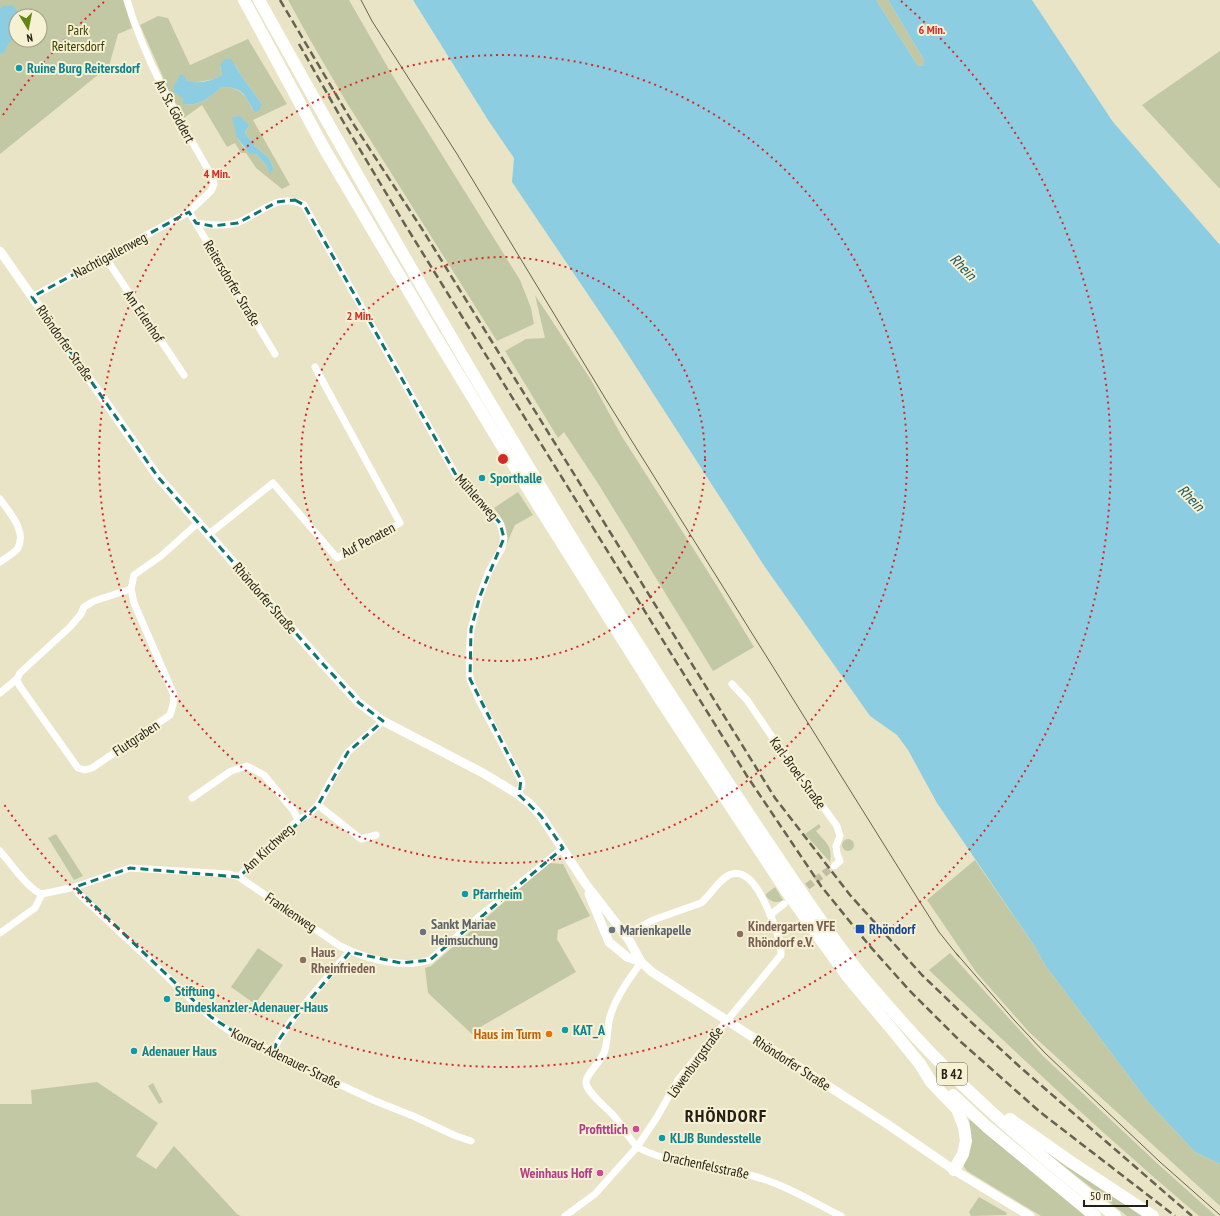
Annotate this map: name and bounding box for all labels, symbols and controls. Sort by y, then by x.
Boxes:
north arrow [8,8,48,48]
park label: Park Reitersdorf [52,21,105,55]
text: 6 Min. [919,22,946,37]
text: N [26,30,34,45]
place label: Ruine Burg Reitersdorf [27,59,141,77]
marker: Ruine Burg Reitersdorf [14,63,24,73]
street label: An St. Göddert [151,76,199,146]
text: 4 Min. [204,166,231,181]
street label: Nachtigallenweg [70,228,150,282]
street label: Reitersdorfer Straße [199,237,265,329]
water label: Rhein [946,249,982,285]
street label: Am Erlenhof [120,286,168,346]
street label: Rhöndorfer Straße [32,301,98,385]
text: 2 Min. [347,308,374,323]
centre of rings [496,452,510,466]
place label: Sporthalle [490,469,542,487]
street label: Mühlenweg [452,470,502,524]
marker: Sporthalle [477,473,487,483]
water label: Rhein [1174,480,1210,516]
street label: Auf Penaten [338,518,398,562]
street label: Rhöndorfer Straße [229,559,301,638]
street label: Flutgraben [109,716,163,760]
street label: Karl-Broel-Straße [766,733,830,813]
street label: Am Kirchweg [239,820,297,876]
place label: Pfarrheim [473,885,522,903]
street label: Frankenweg [262,888,320,936]
marker: Pfarrheim [460,889,470,899]
place label: Sankt Mariae Heimsuchung [431,915,498,949]
place label: Kindergarten VFE Rhöndorf e.V. [748,917,835,951]
place label: Rhöndorf [869,920,916,938]
place label: Marienkapelle [620,921,691,939]
marker: Rhöndorf [854,923,866,935]
marker: Marienkapelle [607,925,617,935]
marker: Sankt Mariae Heimsuchung [418,927,428,937]
marker: Kindergarten VFE Rhöndorf e.V. [735,929,745,939]
place label: Haus Rheinfrieden [311,943,375,977]
marker: Haus Rheinfrieden [298,955,308,965]
place label: Stiftung Bundeskanzler-Adenauer-Haus [175,982,328,1016]
marker: Stiftung Bundeskanzler-Adenauer-Haus [162,994,172,1004]
place label: KAT_A [573,1021,606,1039]
street label: Löwenburgstraße [663,1023,727,1101]
street label: Konrad-Adenauer-Straße [228,1024,344,1092]
place label: Haus im Turm [474,1025,541,1043]
marker: KAT_A [560,1025,570,1035]
marker: Haus im Turm [544,1029,554,1039]
street label: Rhöndorfer Straße [750,1031,834,1095]
place label: Adenauer Haus [141,1042,217,1060]
marker: Adenauer Haus [129,1046,139,1056]
road number: B 42 [937,1063,967,1085]
district label: RHÖNDORF [685,1104,767,1127]
place label: Profittlich [579,1120,628,1138]
marker: Profittlich [631,1124,641,1134]
place label: KLJB Bundesstelle [670,1129,761,1147]
marker: KLJB Bundesstelle [657,1133,667,1143]
street label: Drachenfelsstraße [661,1147,751,1183]
place label: Weinhaus Hoff [519,1164,593,1182]
marker: Weinhaus Hoff [595,1168,605,1178]
scale bar [1084,1182,1147,1208]
text: 50 m [1090,1188,1111,1203]

